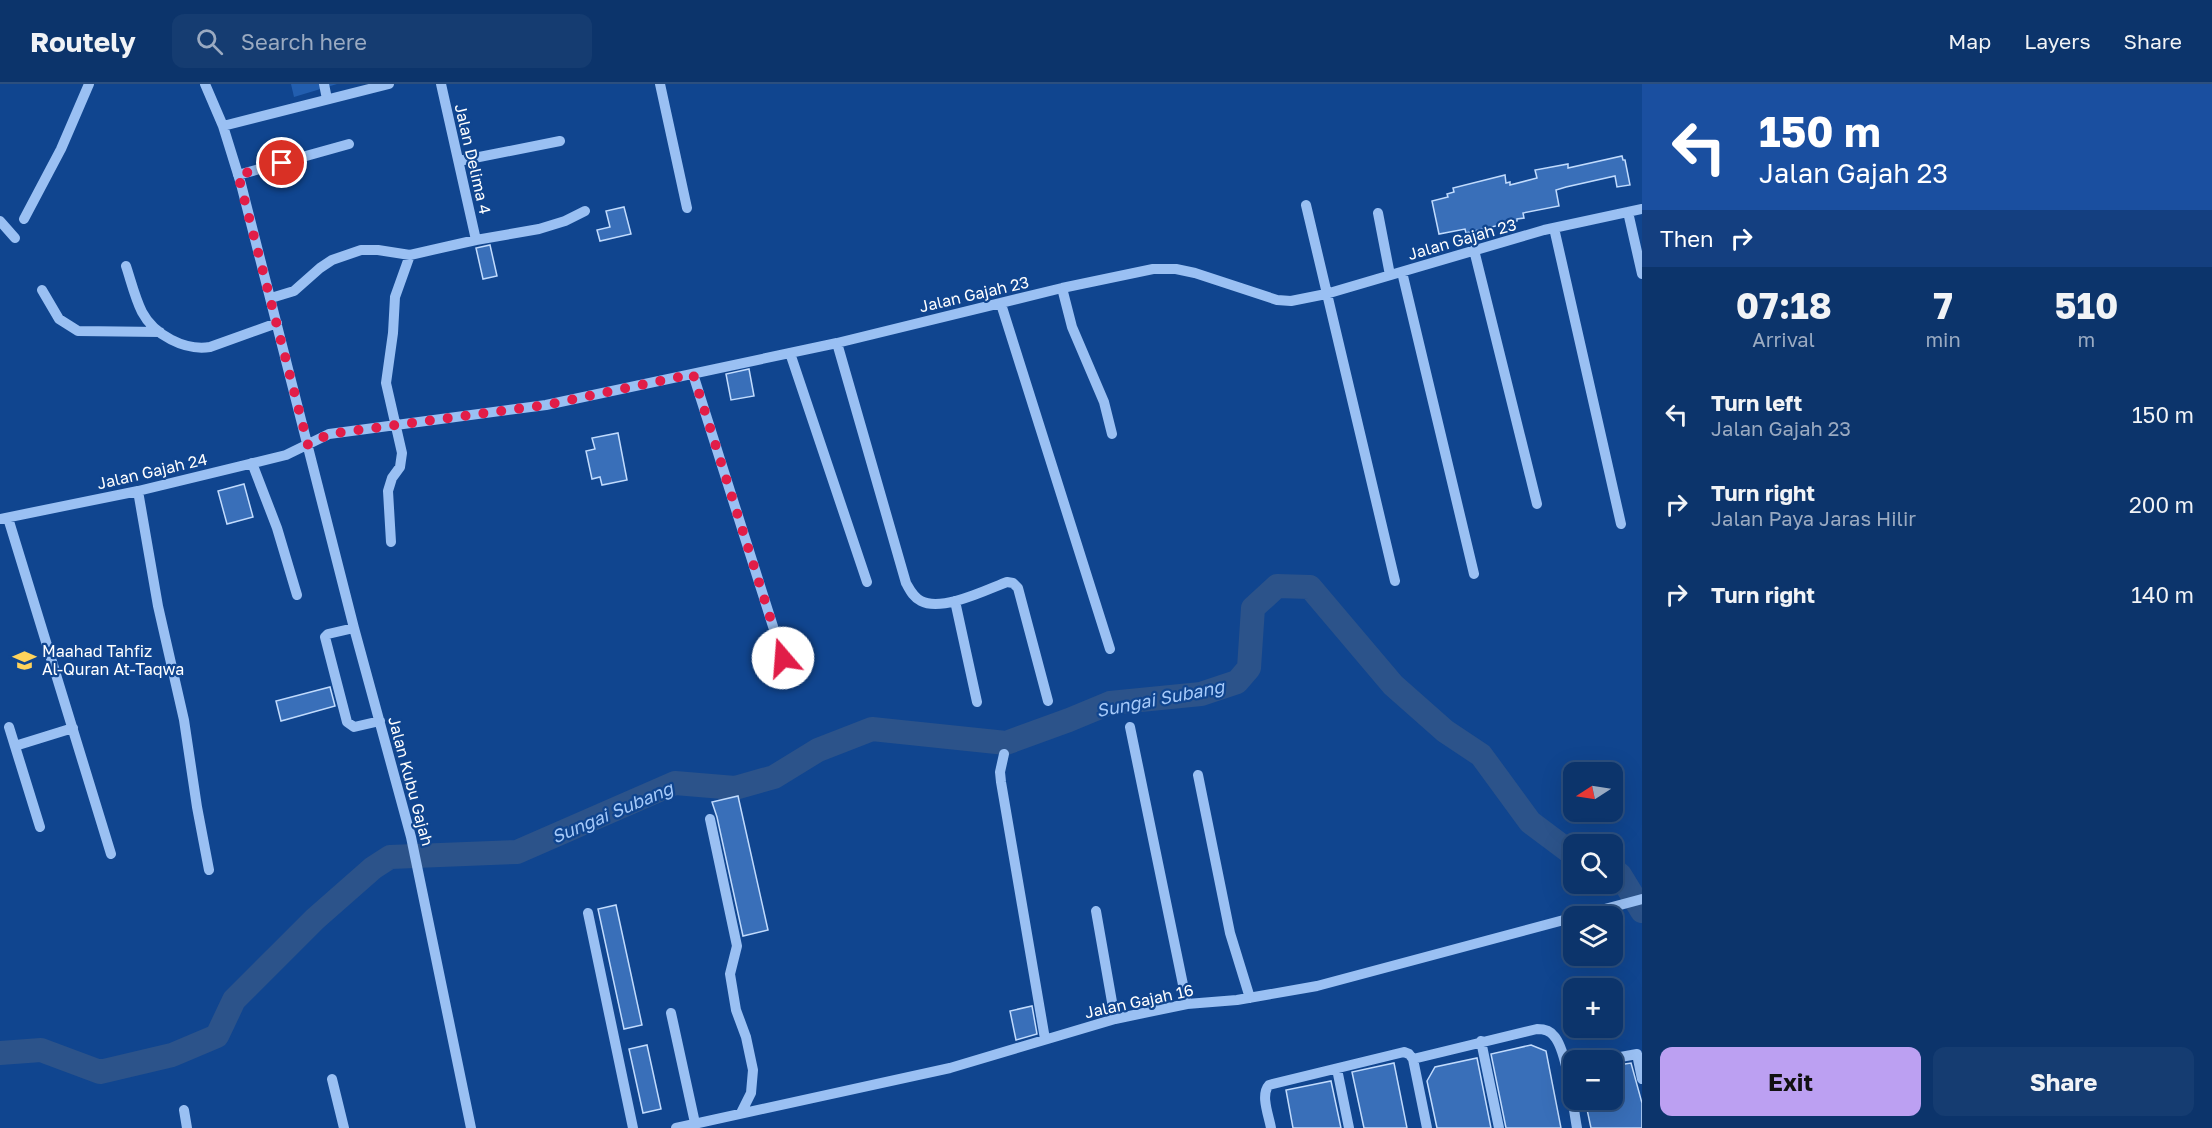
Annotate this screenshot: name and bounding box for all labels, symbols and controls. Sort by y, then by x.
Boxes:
search box [172,14,592,68]
text: Routely [30,25,136,58]
icon: search [193,25,226,58]
text: Search here [241,28,367,55]
text: Map [1948,28,1991,54]
text: Layers [2024,28,2091,54]
text: Share [2124,28,2182,54]
street label: Jalan Delima 4 [451,102,495,216]
text: 150 m [1759,106,1881,156]
icon: left [1660,108,1738,186]
pin [256,137,307,188]
icon: arrive [265,146,298,179]
text: Jalan Gajah 23 [1759,157,1948,189]
street label: Jalan Gajah 23 [1405,214,1519,264]
icon: right [1725,222,1758,255]
text: Then [1660,225,1713,252]
street label: Jalan Gajah 23 [917,272,1031,316]
text: 07:18 [1736,284,1832,327]
text: 7 [1933,284,1953,327]
text: 510 [2054,284,2118,327]
text: Arrival [1752,327,1815,351]
text: min [1925,327,1961,351]
text: m [2078,327,2095,351]
text: Turn left [1711,389,1802,416]
icon: left [1660,398,1693,431]
text: 150 m [2132,401,2194,428]
text: Jalan Gajah 23 [1711,416,1851,440]
street label: Jalan Gajah 24 [95,449,209,493]
text: Turn right [1711,479,1815,506]
icon: right [1660,488,1693,521]
text: 200 m [2129,491,2194,518]
text: Jalan Paya Jaras Hilir [1711,506,1916,530]
icon: right [1660,578,1693,611]
text: Turn right [1711,581,1815,608]
text: 140 m [2131,581,2194,608]
position arrow [751,626,815,690]
place label: Maahad Tahfiz Al-Quran At-Taqwa [42,641,184,679]
school or university icon: Maahad Tahfiz Al-Quran At-Taqwa [11,647,37,673]
water label: Sungai Subang [1094,674,1228,721]
street label: Jalan Kubu Gajah [384,714,438,848]
north arrow [1563,762,1623,822]
map controls [1563,762,1623,1110]
water label: Sungai Subang [548,776,678,847]
button: search [1563,834,1623,894]
button: layers [1563,906,1623,966]
button: + [1563,978,1623,1038]
street label: Jalan Gajah 16 [1083,980,1195,1022]
button: Exit [1660,1047,1921,1116]
button: Share [1933,1047,2194,1116]
button: − [1563,1050,1623,1110]

